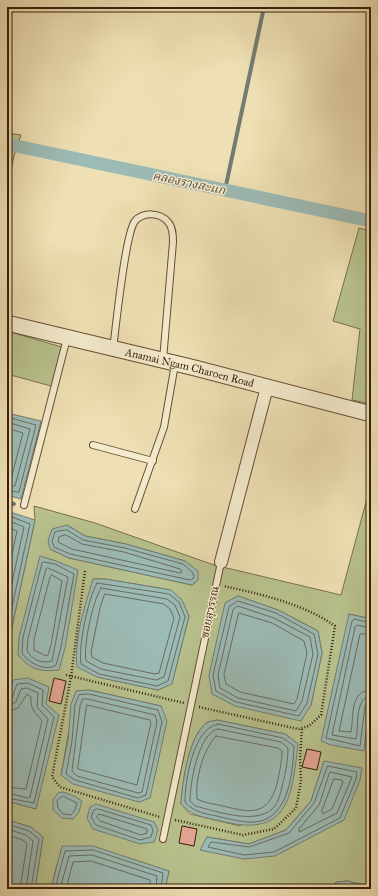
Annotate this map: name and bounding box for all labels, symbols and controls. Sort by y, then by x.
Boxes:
water label: คลองรางสะแก [151,168,227,198]
street label: Anamai Ngam Charoen Road [123,345,256,390]
street label: ซอยสุวรรณ [198,585,223,640]

